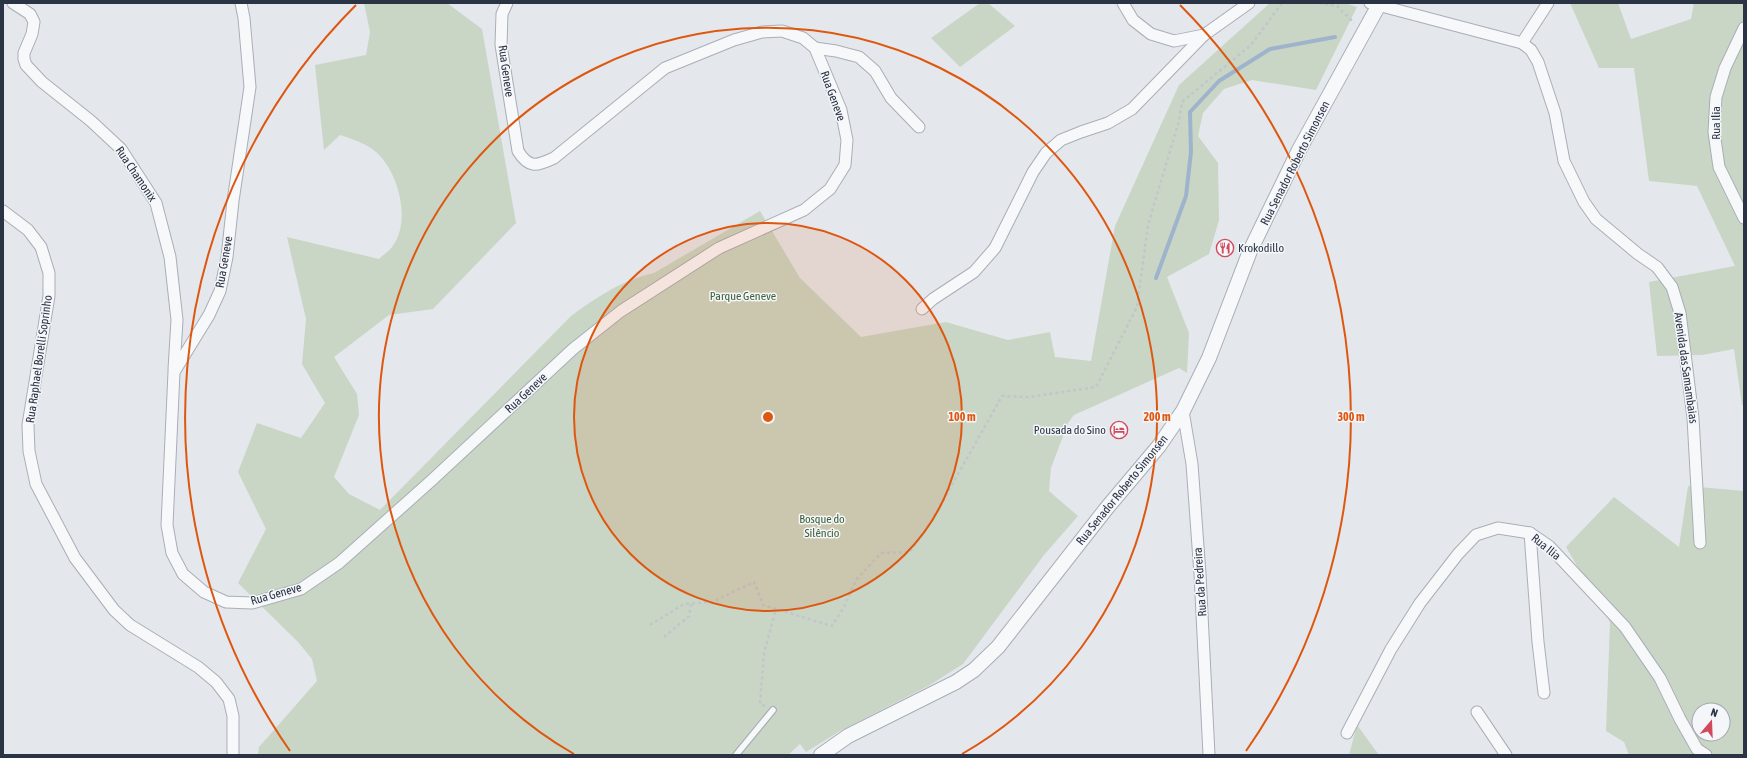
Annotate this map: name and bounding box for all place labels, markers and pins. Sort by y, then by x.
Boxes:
restaurant icon: Krokodillo [1215,238,1235,258]
place label: Krokodillo [1238,241,1284,255]
centre of rings [761,410,775,424]
hotel icon: Pousada do Sino [1109,420,1129,440]
place label: Pousada do Sino [1034,423,1106,437]

